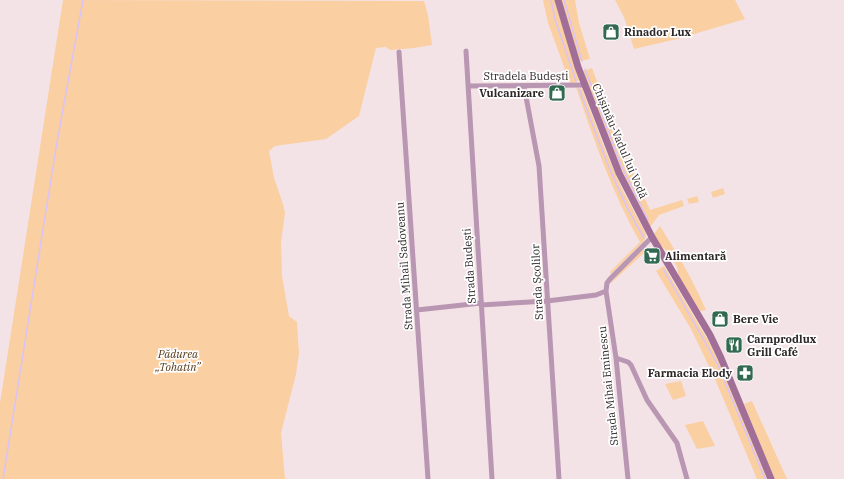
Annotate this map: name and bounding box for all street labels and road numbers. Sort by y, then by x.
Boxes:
street label: Stradela Budești [484,69,569,83]
street label: Chișinău-Vadul lui Vodă [589,81,651,201]
street label: Strada Mihail Sadoveanu [393,201,415,331]
street label: Strada Budești [459,227,479,304]
street label: Strada Școlilor [528,244,546,320]
street label: Strada Mihai Eminescu [595,325,621,447]

